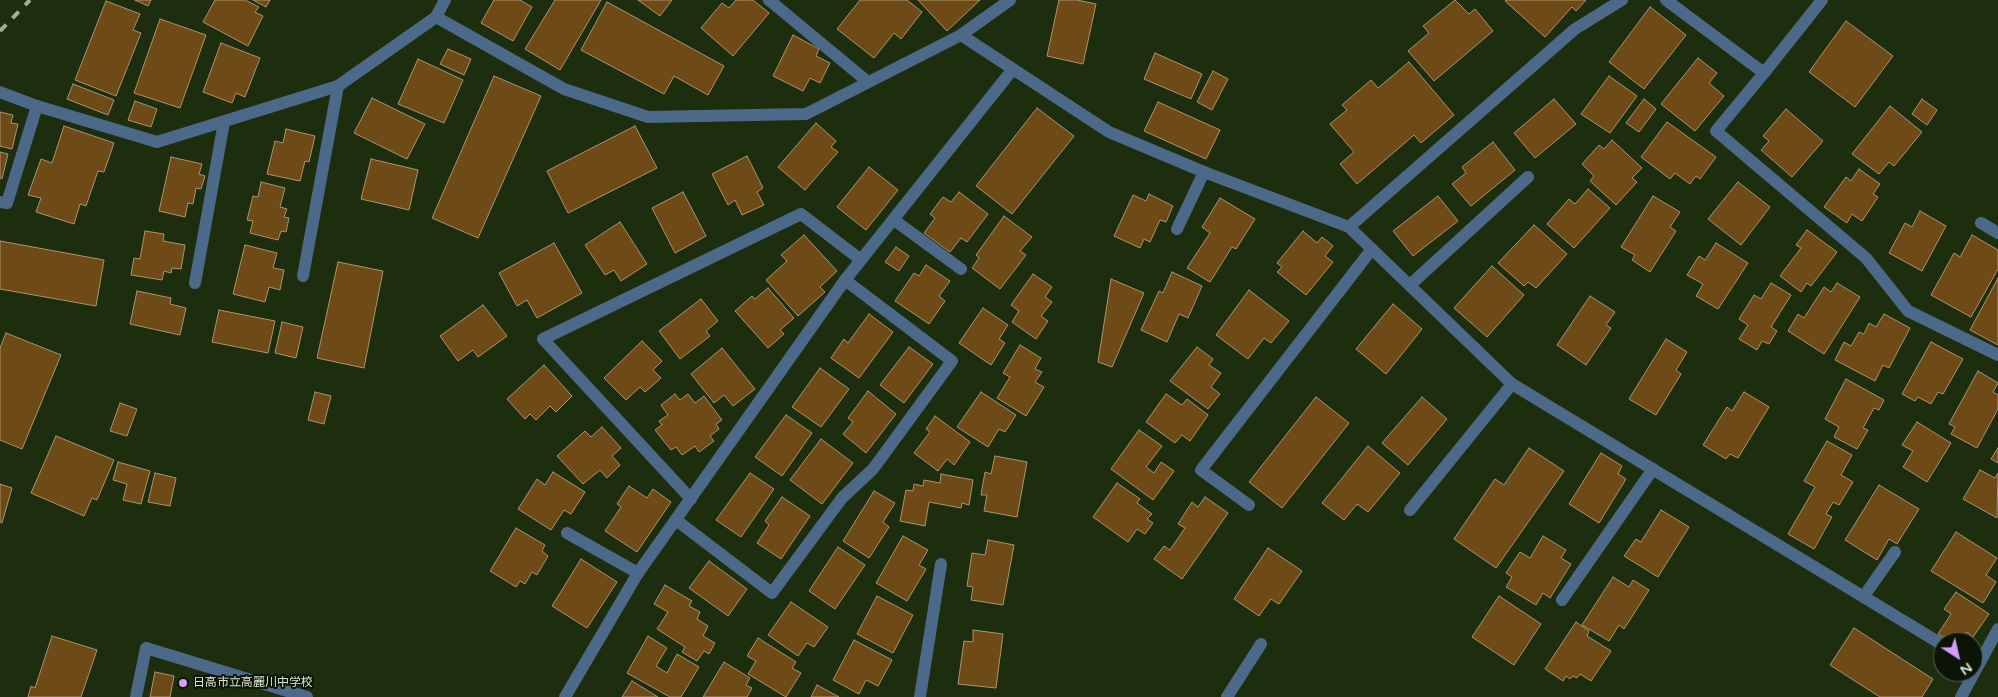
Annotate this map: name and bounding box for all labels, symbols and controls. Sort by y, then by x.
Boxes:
north arrow [1933,632,1983,682]
text: N [1957,659,1976,679]
place label: 日高市立高麗川中学校 [193,676,313,690]
marker: 日高市立高麗川中学校 [177,677,189,689]

